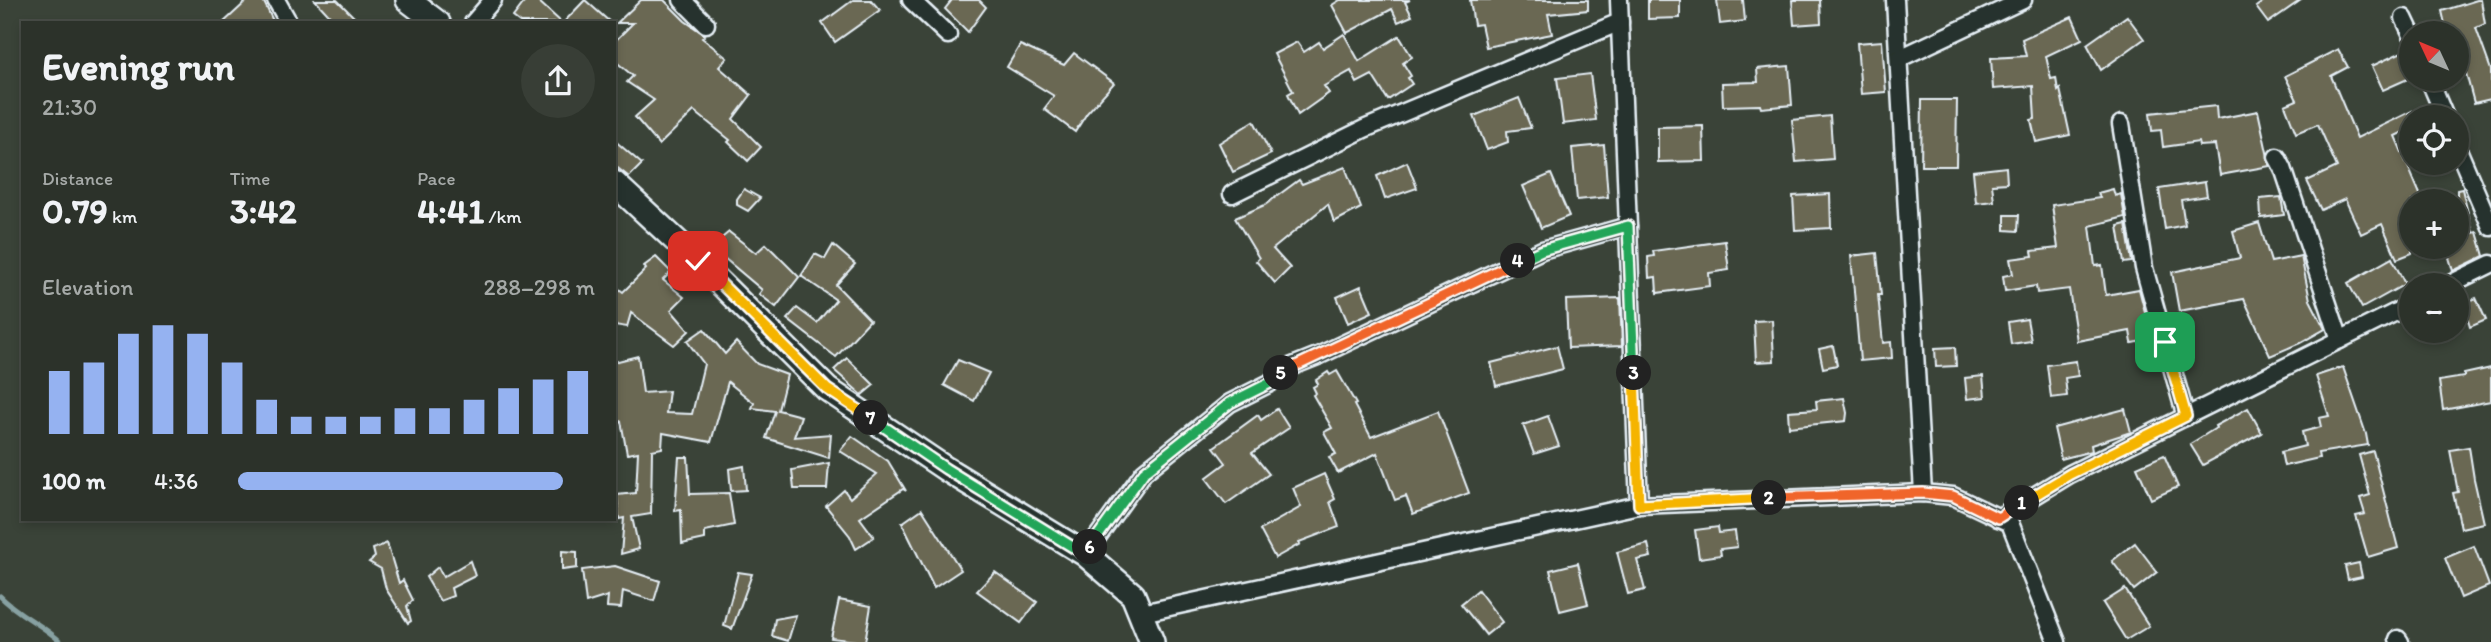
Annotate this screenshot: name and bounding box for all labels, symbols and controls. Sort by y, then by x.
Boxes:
north arrow [2399,21,2469,91]
map controls [2399,21,2469,343]
text: Evening run [42,44,235,90]
button: share [521,44,595,118]
text: 21:30 [42,93,97,121]
button: locate [2399,105,2469,175]
text: Distance [42,167,113,190]
text: Time [230,167,270,190]
text: Pace [417,167,455,190]
button: + [2399,189,2469,259]
text: 0.79 [42,190,108,232]
text: 3:42 [230,190,297,232]
text: 4:41 [417,190,484,232]
text: km [108,205,137,228]
text: /km [484,205,522,228]
pin [668,231,728,291]
icon: check [679,242,717,280]
pin: 4 [1500,244,1536,278]
text: 4 [1512,249,1523,272]
text: Elevation [42,273,133,301]
text: 288–298 m [484,273,595,301]
button: − [2399,273,2469,343]
pin [2135,312,2195,372]
icon: arrive [2146,323,2184,361]
pin: 5 [1264,356,1298,390]
pin: 3 [1616,356,1652,390]
text: 5 [1276,361,1285,384]
text: 3 [1628,361,1639,384]
pin: 7 [854,400,888,436]
text: 7 [866,406,875,429]
text: 100 m [42,467,106,495]
text: 4:36 [154,467,198,495]
pin: 2 [1752,480,1786,516]
text: 2 [1764,486,1774,509]
pin: 1 [2004,486,2039,520]
text: 1 [2017,491,2026,514]
pin: 6 [1072,530,1108,564]
text: 6 [1084,535,1095,558]

